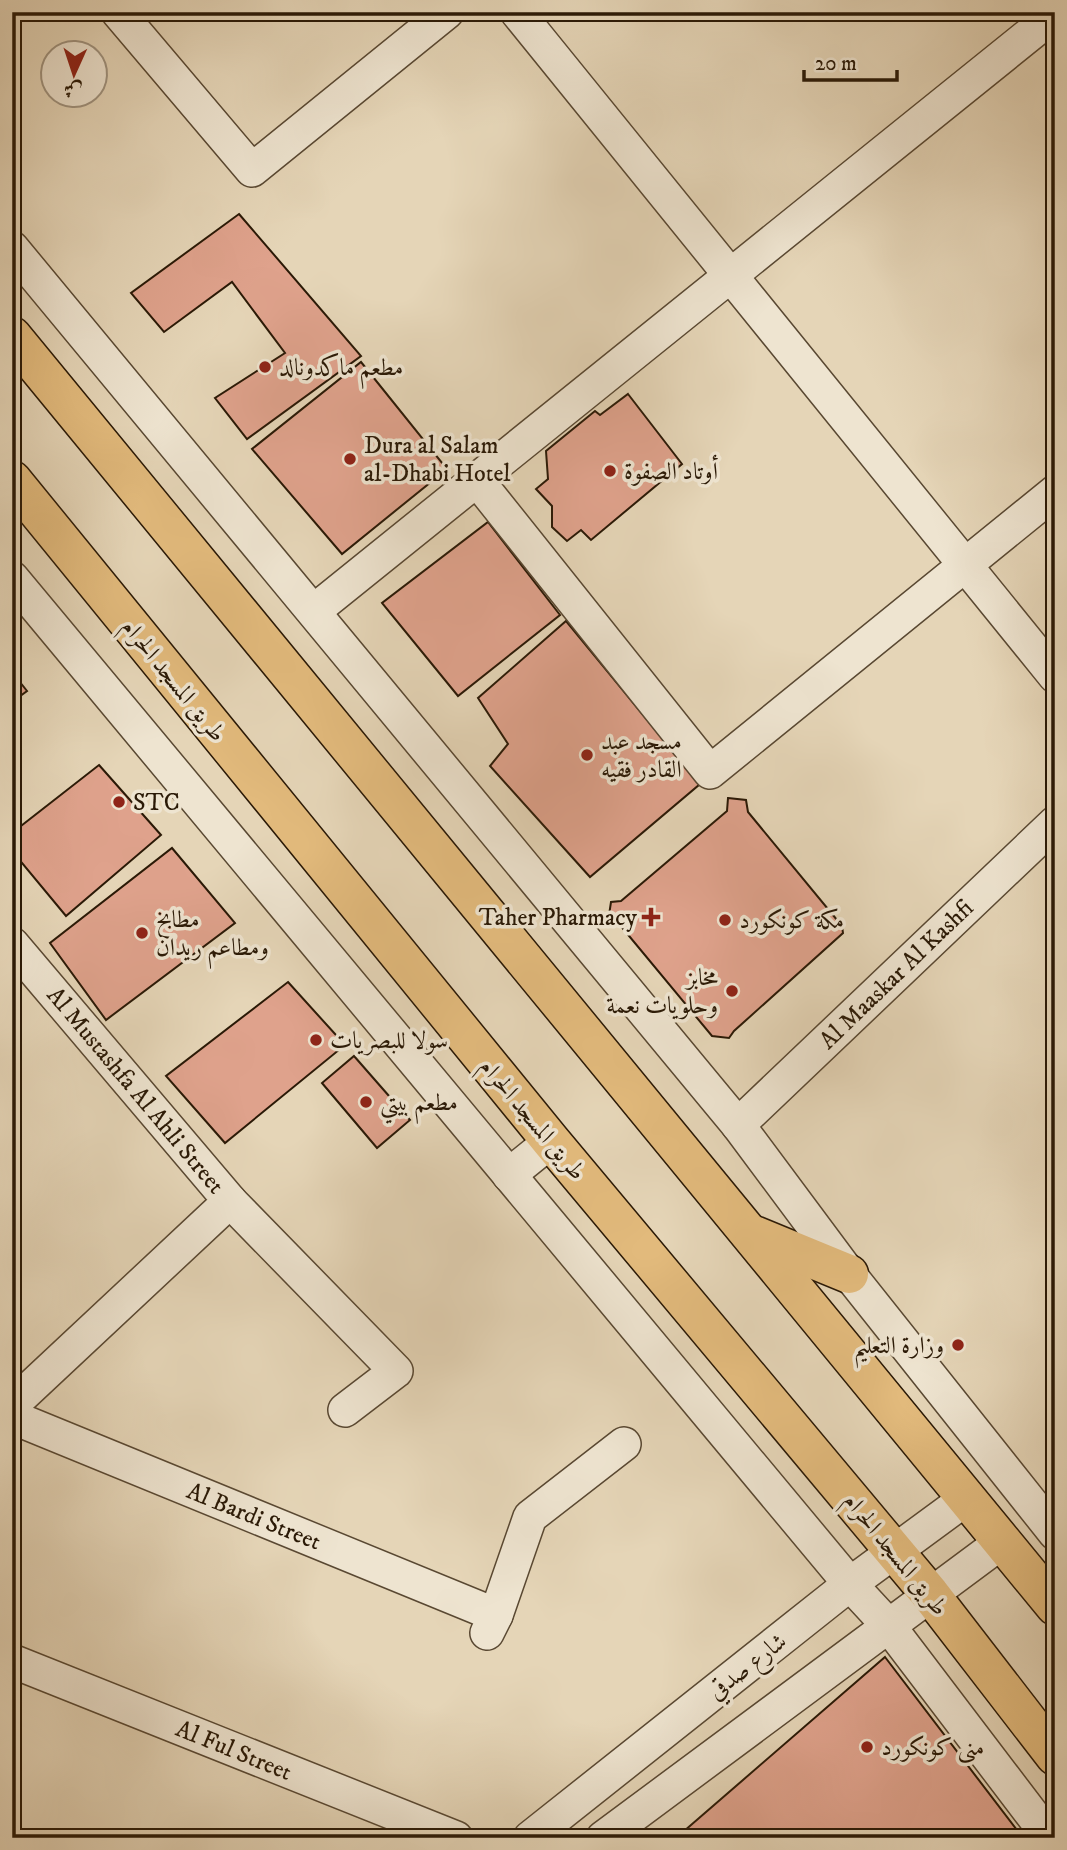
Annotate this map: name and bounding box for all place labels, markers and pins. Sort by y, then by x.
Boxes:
place label: مطعم ماكدونالد [279,352,403,389]
marker: مطعم ماكدونالد [257,359,273,375]
place label: Dura al Salam al-Dhabi Hotel [364,431,511,489]
marker: Dura al Salam al-Dhabi Hotel [342,451,358,467]
place label: أوتاد الصفوة [624,454,719,487]
marker: أوتاد الصفوة [602,463,618,479]
place label: مسجد عبد القادر فقيه [601,727,682,785]
marker: مسجد عبد القادر فقيه [579,747,595,763]
place label: STC [133,788,180,818]
marker: STC [111,794,127,810]
place label: Taher Pharmacy [479,903,638,933]
place label: مطابخ ومطاعم ريدان [156,905,269,969]
place label: مكة كونكورد [739,906,844,936]
marker: Taher Pharmacy [643,909,659,925]
marker: مكة كونكورد [717,912,733,928]
marker: مطابخ ومطاعم ريدان [134,925,150,941]
place label: مخابز وحلويات نعمة [606,963,718,1021]
marker: مخابز وحلويات نعمة [724,983,740,999]
place label: سولا للبصريات [330,1026,448,1056]
marker: سولا للبصريات [308,1032,324,1048]
place label: مطعم بيتي [380,1088,458,1124]
marker: مطعم بيتي [358,1094,374,1110]
place label: وزارة التعليم [854,1331,944,1369]
marker: وزارة التعليم [950,1337,966,1353]
place label: منى كونكورد [881,1733,984,1764]
marker: منى كونكورد [859,1739,875,1755]

